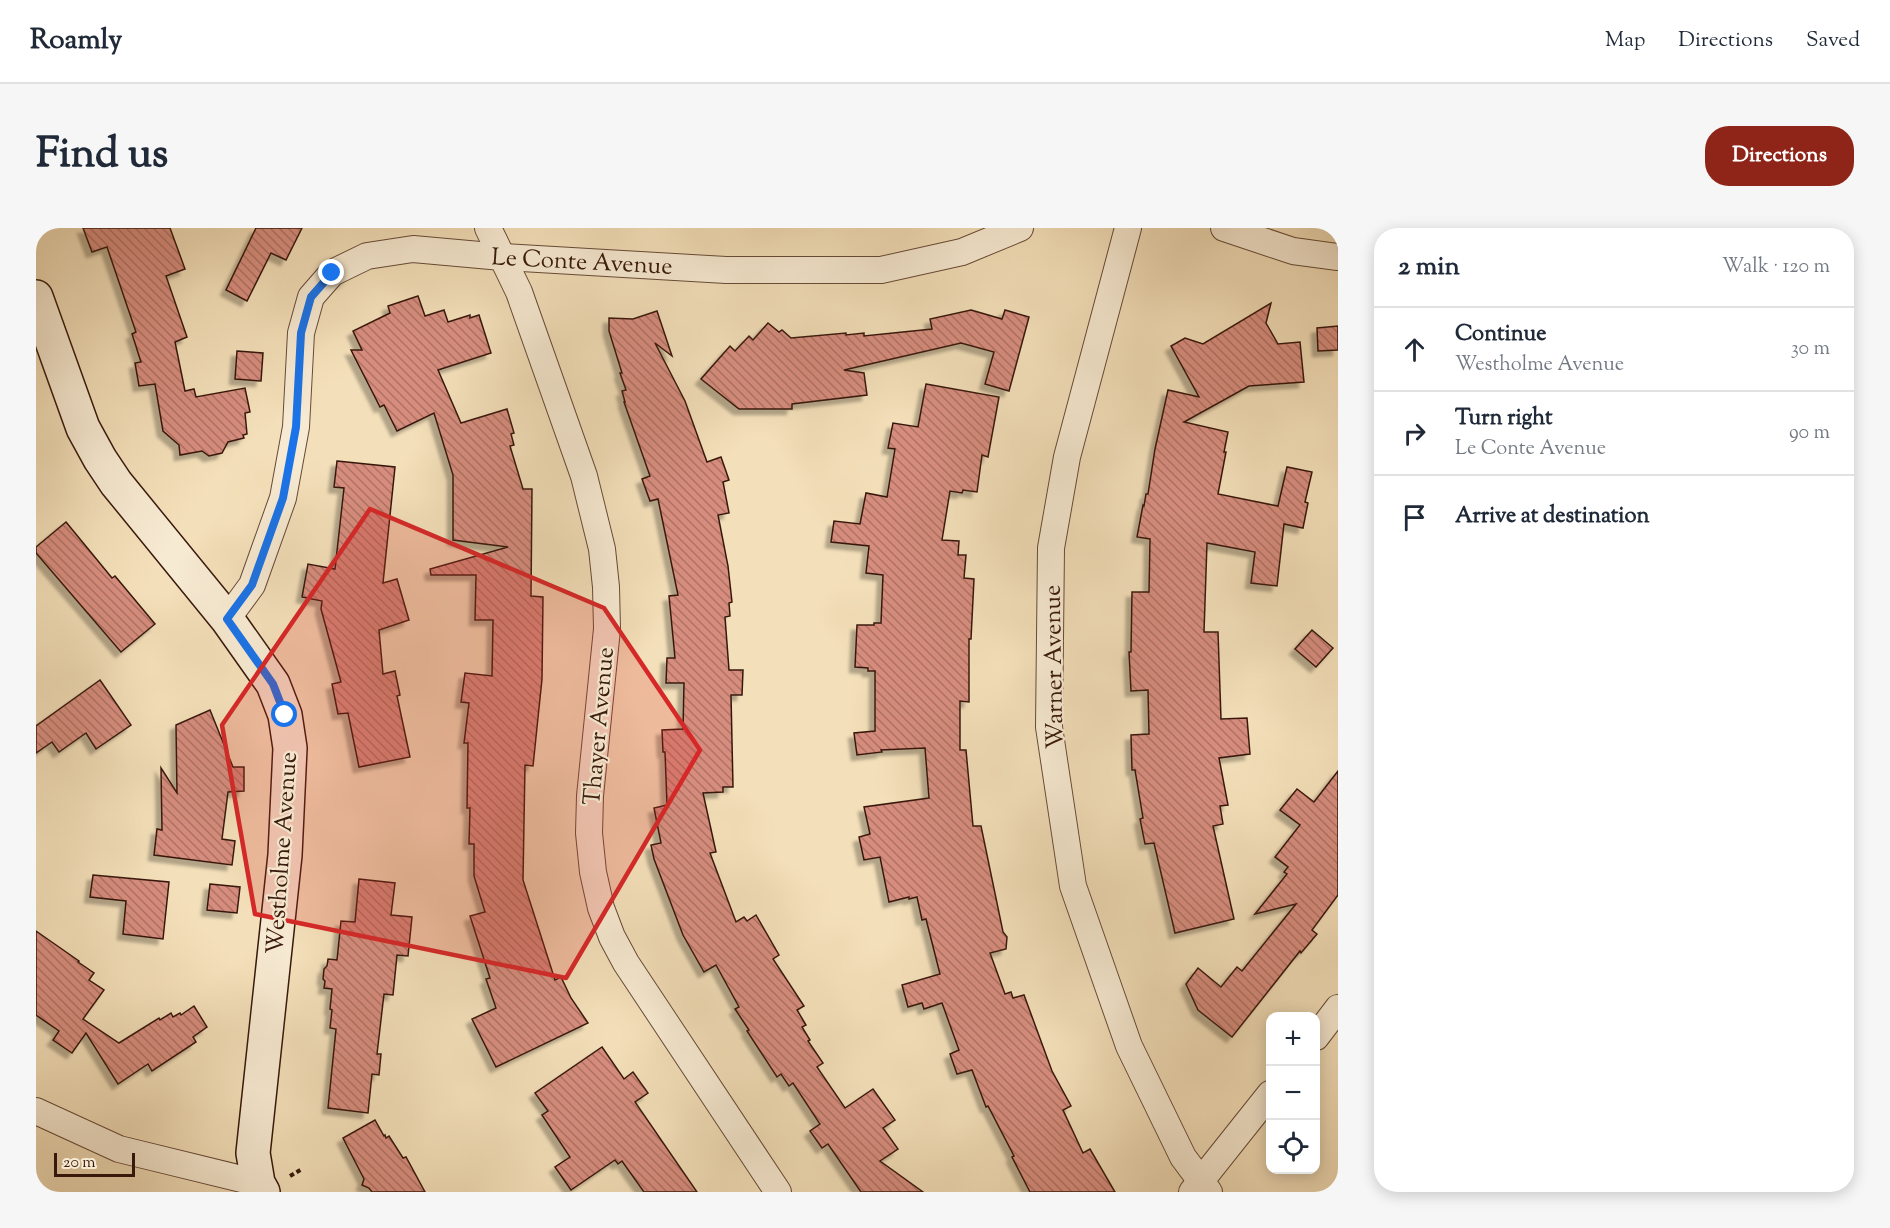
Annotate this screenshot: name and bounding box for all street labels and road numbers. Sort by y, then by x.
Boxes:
street label: Le Conte Avenue [491,241,673,285]
street label: Warner Avenue [1037,584,1073,749]
street label: Thayer Avenue [576,646,624,807]
street label: Westholme Avenue [259,751,307,955]

